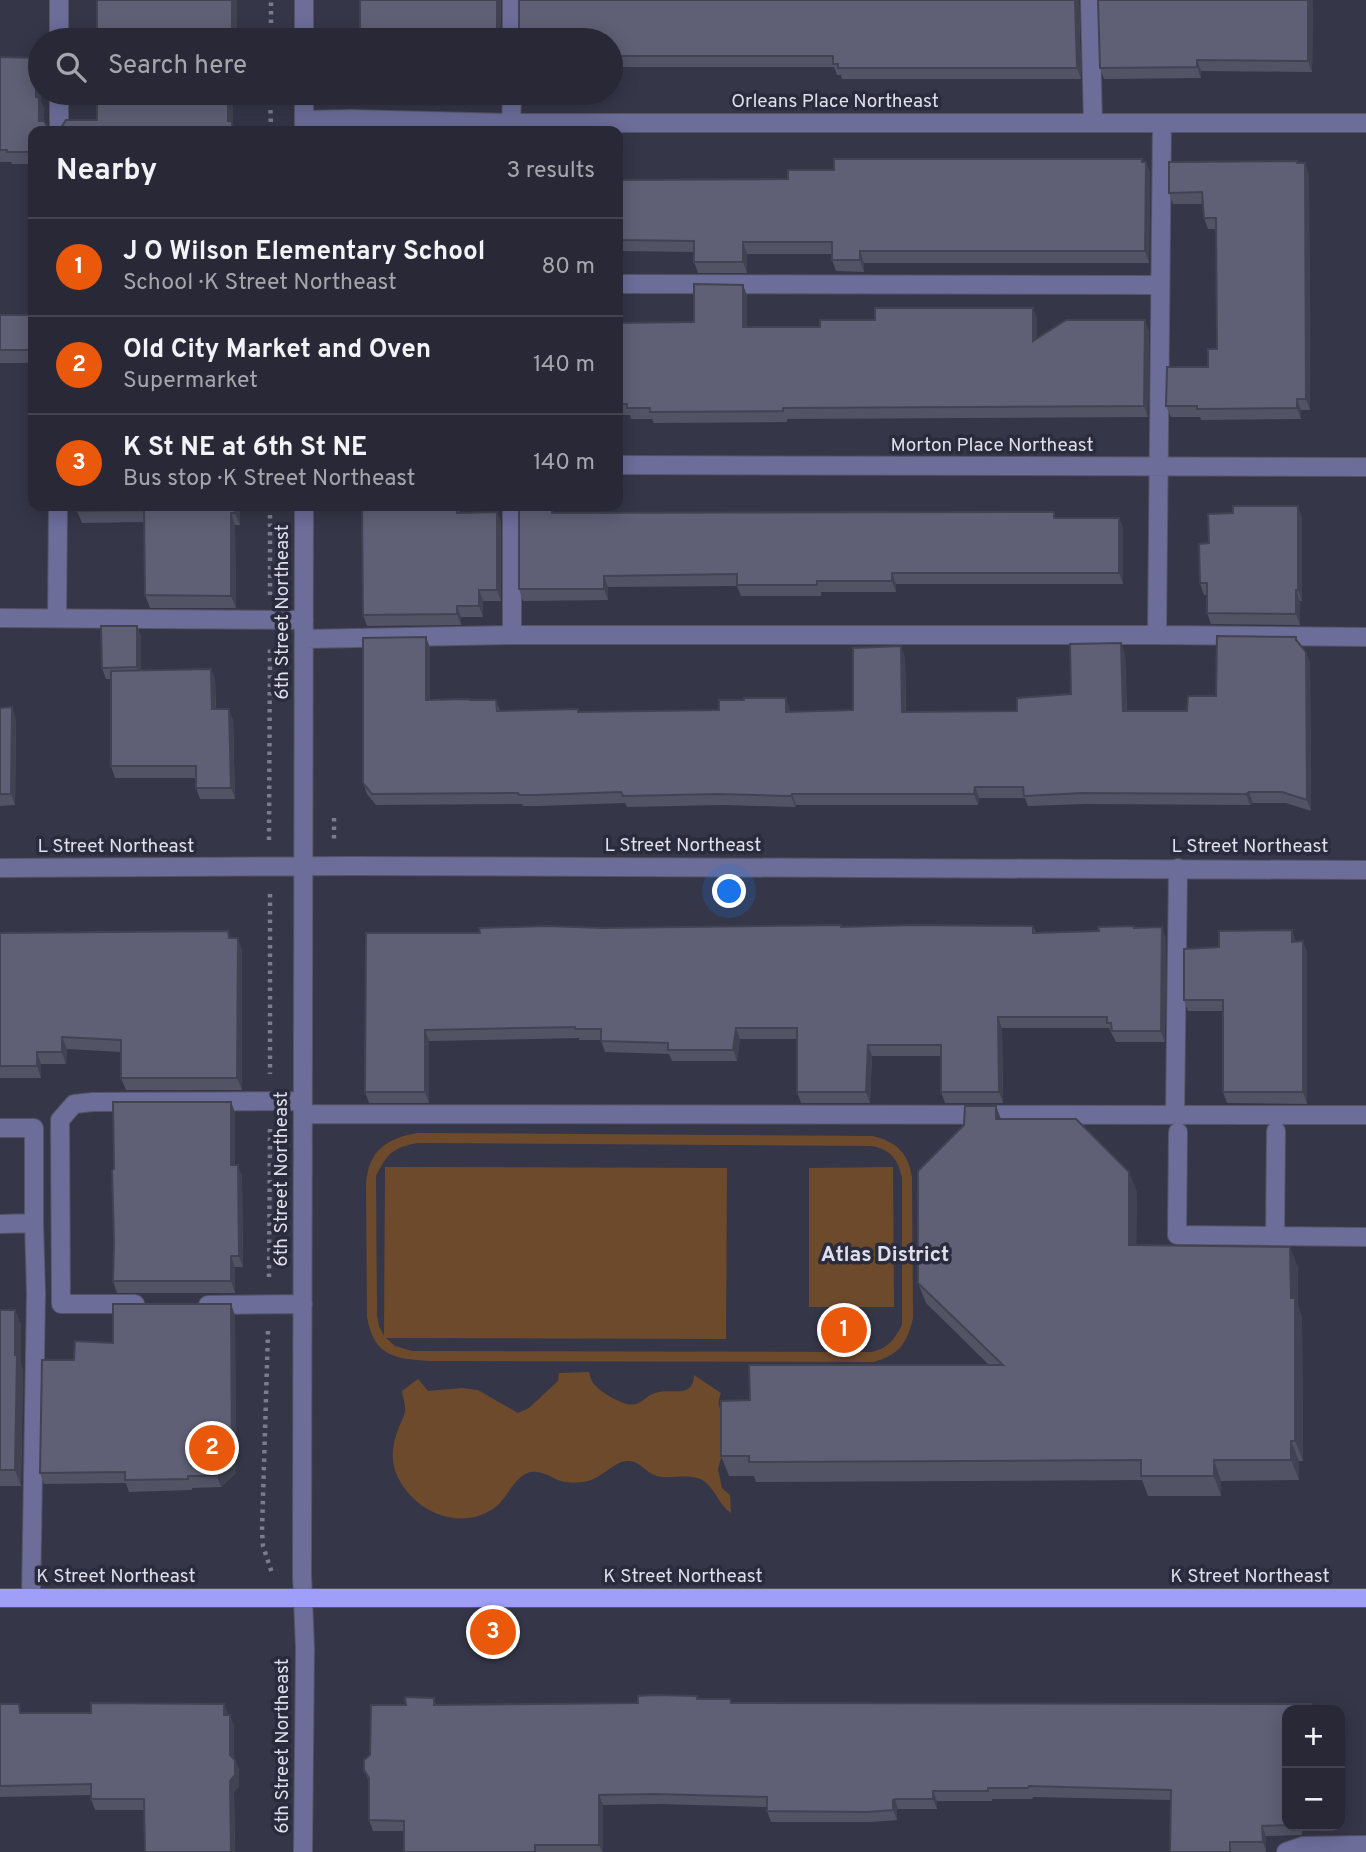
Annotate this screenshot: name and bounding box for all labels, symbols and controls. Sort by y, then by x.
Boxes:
search box [28,28,623,105]
icon: search [52,48,90,86]
text: Search here [108,50,247,83]
street label: Orleans Place Northeast [731,90,939,114]
text: Nearby [56,153,157,190]
text: 3 results [506,157,595,186]
text: J O Wilson Elementary School [123,236,485,269]
text: 1 [74,253,84,282]
text: 80 m [542,253,595,282]
text: School · K Street Northeast [123,269,397,298]
text: Old City Market and Oven [123,334,431,367]
text: 2 [72,351,86,380]
text: 140 m [533,351,595,380]
text: Supermarket [123,367,258,396]
text: K St NE at 6th St NE [123,432,367,465]
street label: Morton Place Northeast [890,434,1094,458]
text: 3 [72,449,86,478]
text: 140 m [533,449,595,478]
text: Bus stop · K Street Northeast [123,465,416,494]
street label: 6th Street Northeast [271,524,295,700]
street label: L Street Northeast [605,834,761,858]
street label: L Street Northeast [38,835,194,859]
street label: L Street Northeast [1172,835,1328,859]
your location [712,874,746,908]
street label: 6th Street Northeast [270,1091,294,1267]
district label: Atlas District [821,1242,949,1269]
pin: 1 [821,1304,867,1356]
pin: 2 [189,1422,235,1474]
street label: K Street Northeast [36,1565,196,1589]
street label: K Street Northeast [603,1565,763,1589]
street label: K Street Northeast [1170,1565,1330,1589]
pin: 3 [470,1606,516,1658]
street label: 6th Street Northeast [271,1658,295,1834]
map controls [1282,1705,1345,1831]
button: + [1282,1705,1345,1768]
button: − [1282,1768,1345,1831]

